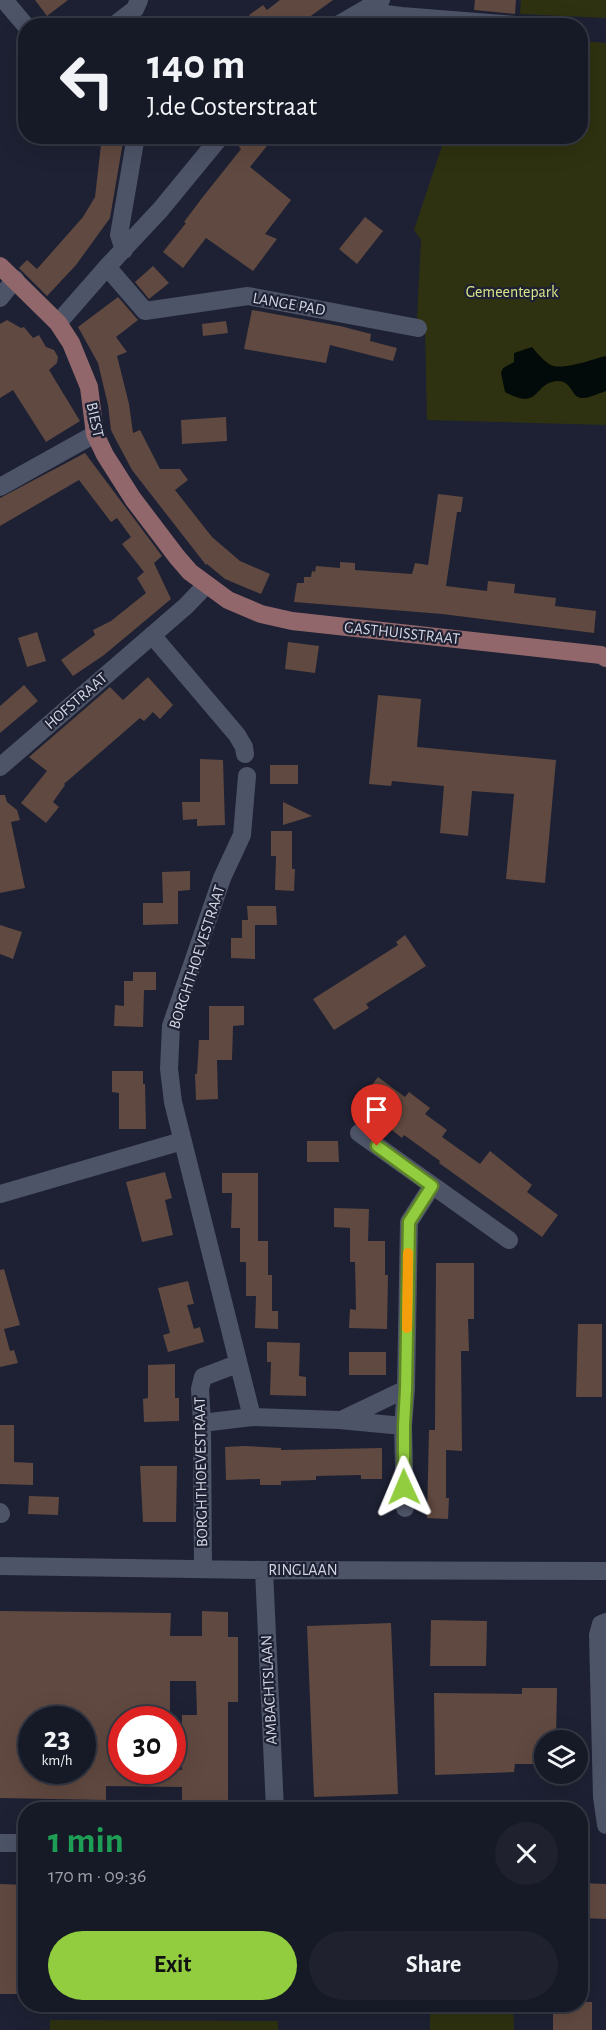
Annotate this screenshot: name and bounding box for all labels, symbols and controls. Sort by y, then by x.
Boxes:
icon: left [48,42,126,120]
text: 140 m [147,44,245,86]
text: J.de Costerstraat [147,93,317,120]
park label: Gemeentepark [466,284,559,300]
street label: LANGE PAD [251,290,327,318]
street label: BIEST [83,401,107,439]
street label: GASTHUISSTRAAT [343,619,461,647]
street label: HOFSTRAAT [42,670,111,732]
street label: BORGHTHOEVESTRAAT [166,883,228,1031]
pin [351,1084,402,1146]
icon: arrive [360,1093,393,1126]
street label: BORGHTHOEVESTRAAT [192,1397,210,1547]
position arrow [372,1455,436,1519]
street label: RINGLAAN [268,1562,338,1578]
street label: AMBACHTSLAAN [258,1635,280,1745]
speed limit sign: 30 [108,1706,186,1784]
text: 23 [43,1723,71,1753]
map controls [534,1730,588,1784]
button: layers [534,1730,588,1784]
text: km/h [42,1753,72,1768]
button: close [495,1822,558,1885]
text: 1 min [48,1823,124,1859]
text: 170 m · 09:36 [48,1866,146,1886]
button: Exit [48,1931,297,2000]
button: Share [309,1931,558,2000]

